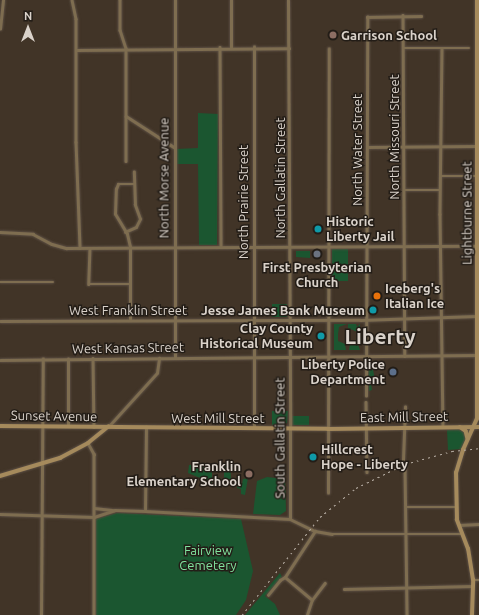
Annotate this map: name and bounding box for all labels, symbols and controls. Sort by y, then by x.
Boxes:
north arrow [8,8,48,48]
text: N [24,10,32,22]
place label: Garrison School [341,27,437,43]
marker: Garrison School [328,30,338,40]
street label: North Missouri Street [386,74,402,200]
street label: North Water Street [349,94,365,206]
street label: North Gallatin Street [272,117,288,239]
street label: North Morse Avenue [156,118,172,238]
street label: North Prairie Street [235,145,251,259]
street label: Lightburne Street [459,161,475,265]
place label: Historic Liberty Jail [326,214,394,245]
marker: Historic Liberty Jail [313,224,323,234]
marker: First Presbyterian Church [312,249,322,259]
place label: First Presbyterian Church [262,260,372,291]
place label: Iceberg's Italian Ice [385,281,444,312]
marker: Iceberg's Italian Ice [372,291,382,301]
street label: West Franklin Street [69,302,187,318]
place label: Jesse James Bank Museum [201,302,365,318]
marker: Jesse James Bank Museum [368,305,378,315]
place label: Clay County Historical Museum [200,321,313,352]
district label: Liberty [344,323,416,349]
marker: Clay County Historical Museum [316,331,326,341]
street label: West Kansas Street [72,339,184,357]
place label: Liberty Police Department [301,357,385,388]
marker: Liberty Police Department [388,367,398,377]
street label: South Gallatin Street [272,377,288,499]
street label: Sunset Avenue [11,407,97,425]
street label: East Mill Street [360,408,448,426]
street label: West Mill Street [171,410,265,426]
place label: Hillcrest Hope - Liberty [321,442,408,473]
marker: Hillcrest Hope - Liberty [308,452,318,462]
place label: Franklin Elementary School [126,459,241,490]
marker: Franklin Elementary School [244,469,254,479]
park label: Fairview Cemetery [179,543,237,574]

